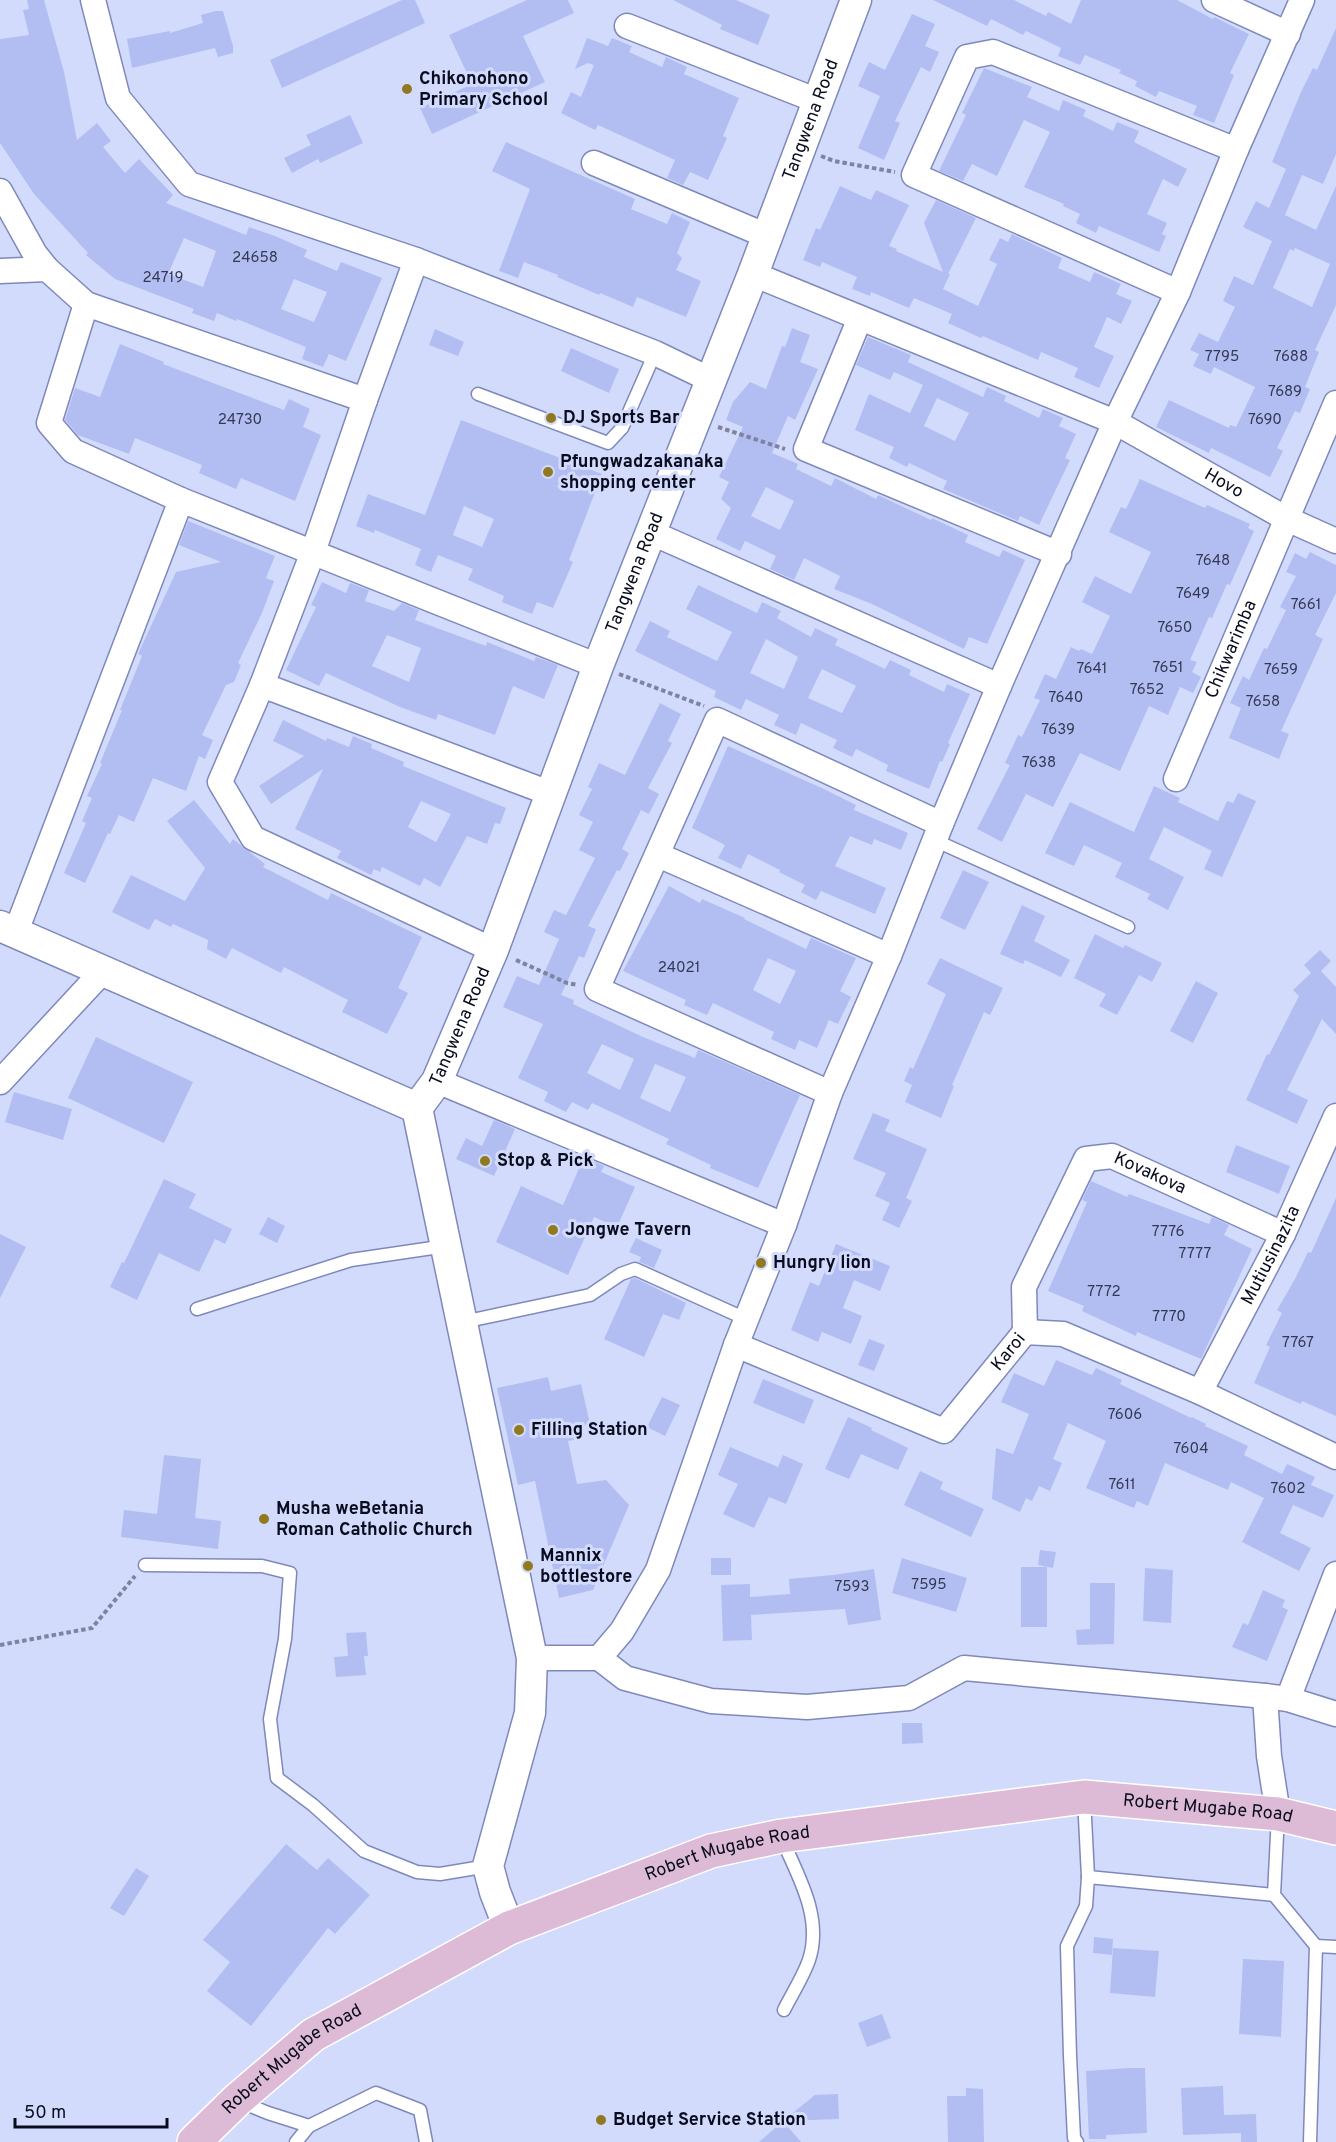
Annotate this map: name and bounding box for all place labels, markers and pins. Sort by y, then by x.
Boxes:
place label: Chikonohono Primary School [419,68,548,112]
marker: Chikonohono Primary School [400,82,414,96]
place label: DJ Sports Bar [563,407,680,430]
marker: DJ Sports Bar [544,411,558,425]
place label: Pfungwadzakanaka shopping center [560,451,724,495]
marker: Pfungwadzakanaka shopping center [541,465,555,479]
place label: Stop & Pick [497,1150,593,1173]
marker: Stop & Pick [478,1154,492,1168]
place label: Jongwe Tavern [565,1219,692,1242]
marker: Jongwe Tavern [546,1223,560,1237]
place label: Hungry lion [773,1252,871,1275]
marker: Hungry lion [754,1256,768,1270]
place label: Filling Station [531,1419,648,1442]
marker: Filling Station [512,1423,526,1437]
place label: Musha weBetania Roman Catholic Church [276,1498,473,1542]
marker: Musha weBetania Roman Catholic Church [257,1512,271,1526]
place label: Mannix bottlestore [540,1545,632,1589]
marker: Mannix bottlestore [521,1559,535,1573]
place label: Budget Service Station [613,2109,806,2132]
marker: Budget Service Station [594,2113,608,2127]

